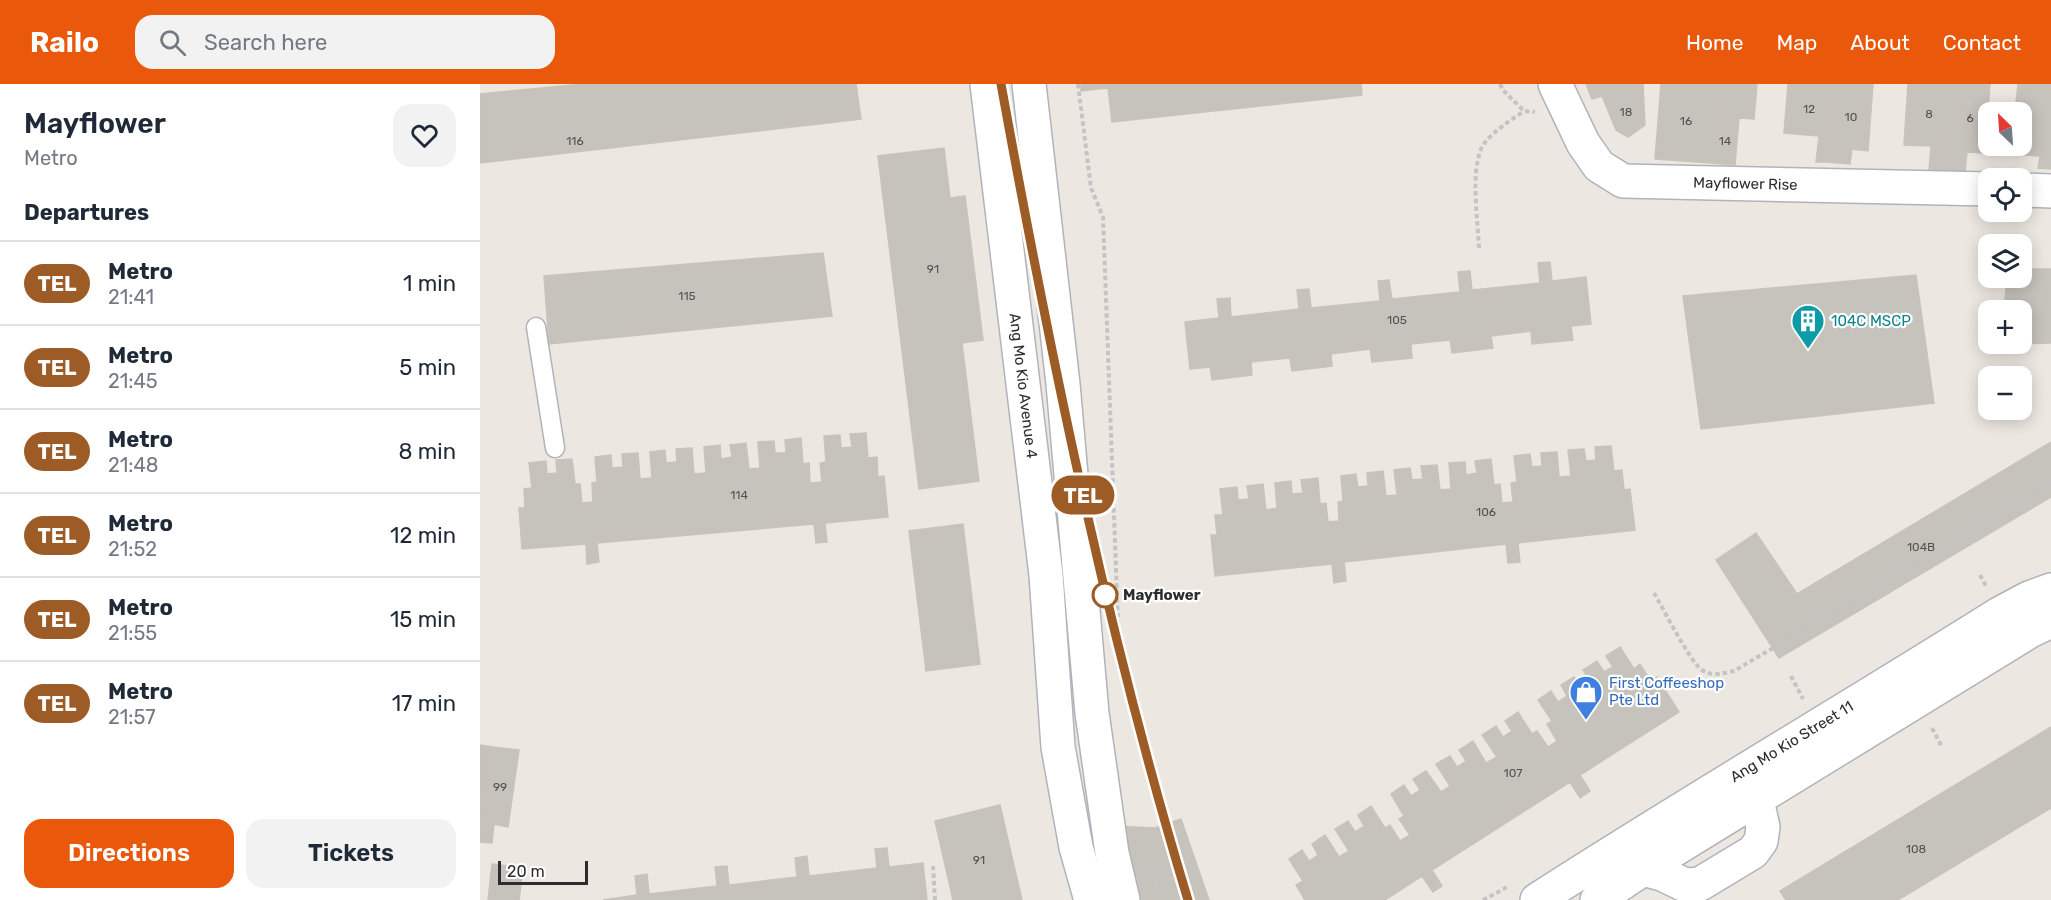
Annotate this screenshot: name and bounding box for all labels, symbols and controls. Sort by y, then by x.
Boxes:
search box [135,15,555,69]
text: Railo [30,26,99,59]
icon: search [156,26,189,59]
text: Search here [204,29,327,56]
text: Home [1686,30,1743,55]
text: Map [1776,30,1817,55]
text: About [1850,30,1910,55]
text: Contact [1943,30,2021,55]
house number: 12 [1803,102,1815,116]
north arrow [1978,102,2032,156]
map controls [1978,102,2032,420]
button: heart [393,104,456,167]
house number: 18 [1620,105,1632,119]
text: Mayflower [24,107,166,140]
house number: 8 [1925,107,1933,121]
house number: 10 [1845,110,1857,124]
house number: 6 [1966,111,1974,125]
house number: 16 [1680,114,1692,128]
house number: 116 [566,134,584,148]
house number: 14 [1719,134,1732,148]
text: Metro [24,146,78,170]
button: locate [1978,168,2032,222]
street label: Mayflower Rise [1693,174,1798,194]
text: Departures [24,199,149,226]
button: layers [1978,234,2032,288]
text: Metro [108,258,173,285]
house number: 91 [927,262,939,276]
text: 1 min [403,270,456,297]
text: TEL [37,271,77,296]
text: 21:41 [108,285,154,309]
house number: 115 [678,289,696,303]
button: + [1978,300,2032,354]
building icon: 104C MSCP [1790,303,1826,350]
street label: Ang Mo Kio Avenue 4 [1006,312,1041,459]
place label: 104C MSCP [1831,312,1911,330]
house number: 105 [1387,313,1407,327]
text: Metro [108,342,173,369]
text: 5 min [399,354,456,381]
text: TEL [37,355,77,380]
button: − [1978,366,2032,420]
text: 21:45 [108,369,158,393]
text: Metro [108,426,173,453]
text: 8 min [398,438,456,465]
text: TEL [37,439,77,464]
text: 21:48 [108,453,159,477]
line badge: TEL [1048,476,1118,514]
text: TEL [1063,483,1103,508]
house number: 114 [730,488,748,502]
house number: 106 [1476,505,1496,519]
text: Metro [108,510,173,537]
text: 12 min [390,522,456,549]
text: TEL [37,523,77,548]
text: 21:52 [108,537,157,561]
house number: 104B [1907,540,1935,554]
marker: Mayflower [1092,582,1118,608]
place label: Mayflower [1123,586,1201,604]
text: Metro [108,594,173,621]
text: 15 min [390,606,456,633]
text: TEL [37,607,77,632]
text: 21:55 [108,621,157,645]
shop icon: First Coffeeshop Pte Ltd [1568,674,1604,721]
place label: First Coffeeshop Pte Ltd [1609,674,1724,709]
text: Metro [108,678,173,705]
text: 17 min [392,690,456,717]
text: TEL [37,691,77,716]
street label: Ang Mo Kio Street 11 [1727,697,1857,786]
text: 21:57 [108,705,156,729]
house number: 107 [1504,766,1522,780]
house number: 99 [493,780,507,794]
button: Directions [24,819,234,888]
button: Tickets [246,819,456,888]
house number: 108 [1906,842,1926,856]
house number: 91 [973,853,985,867]
scale bar [498,858,588,886]
text: 20 m [507,862,545,881]

